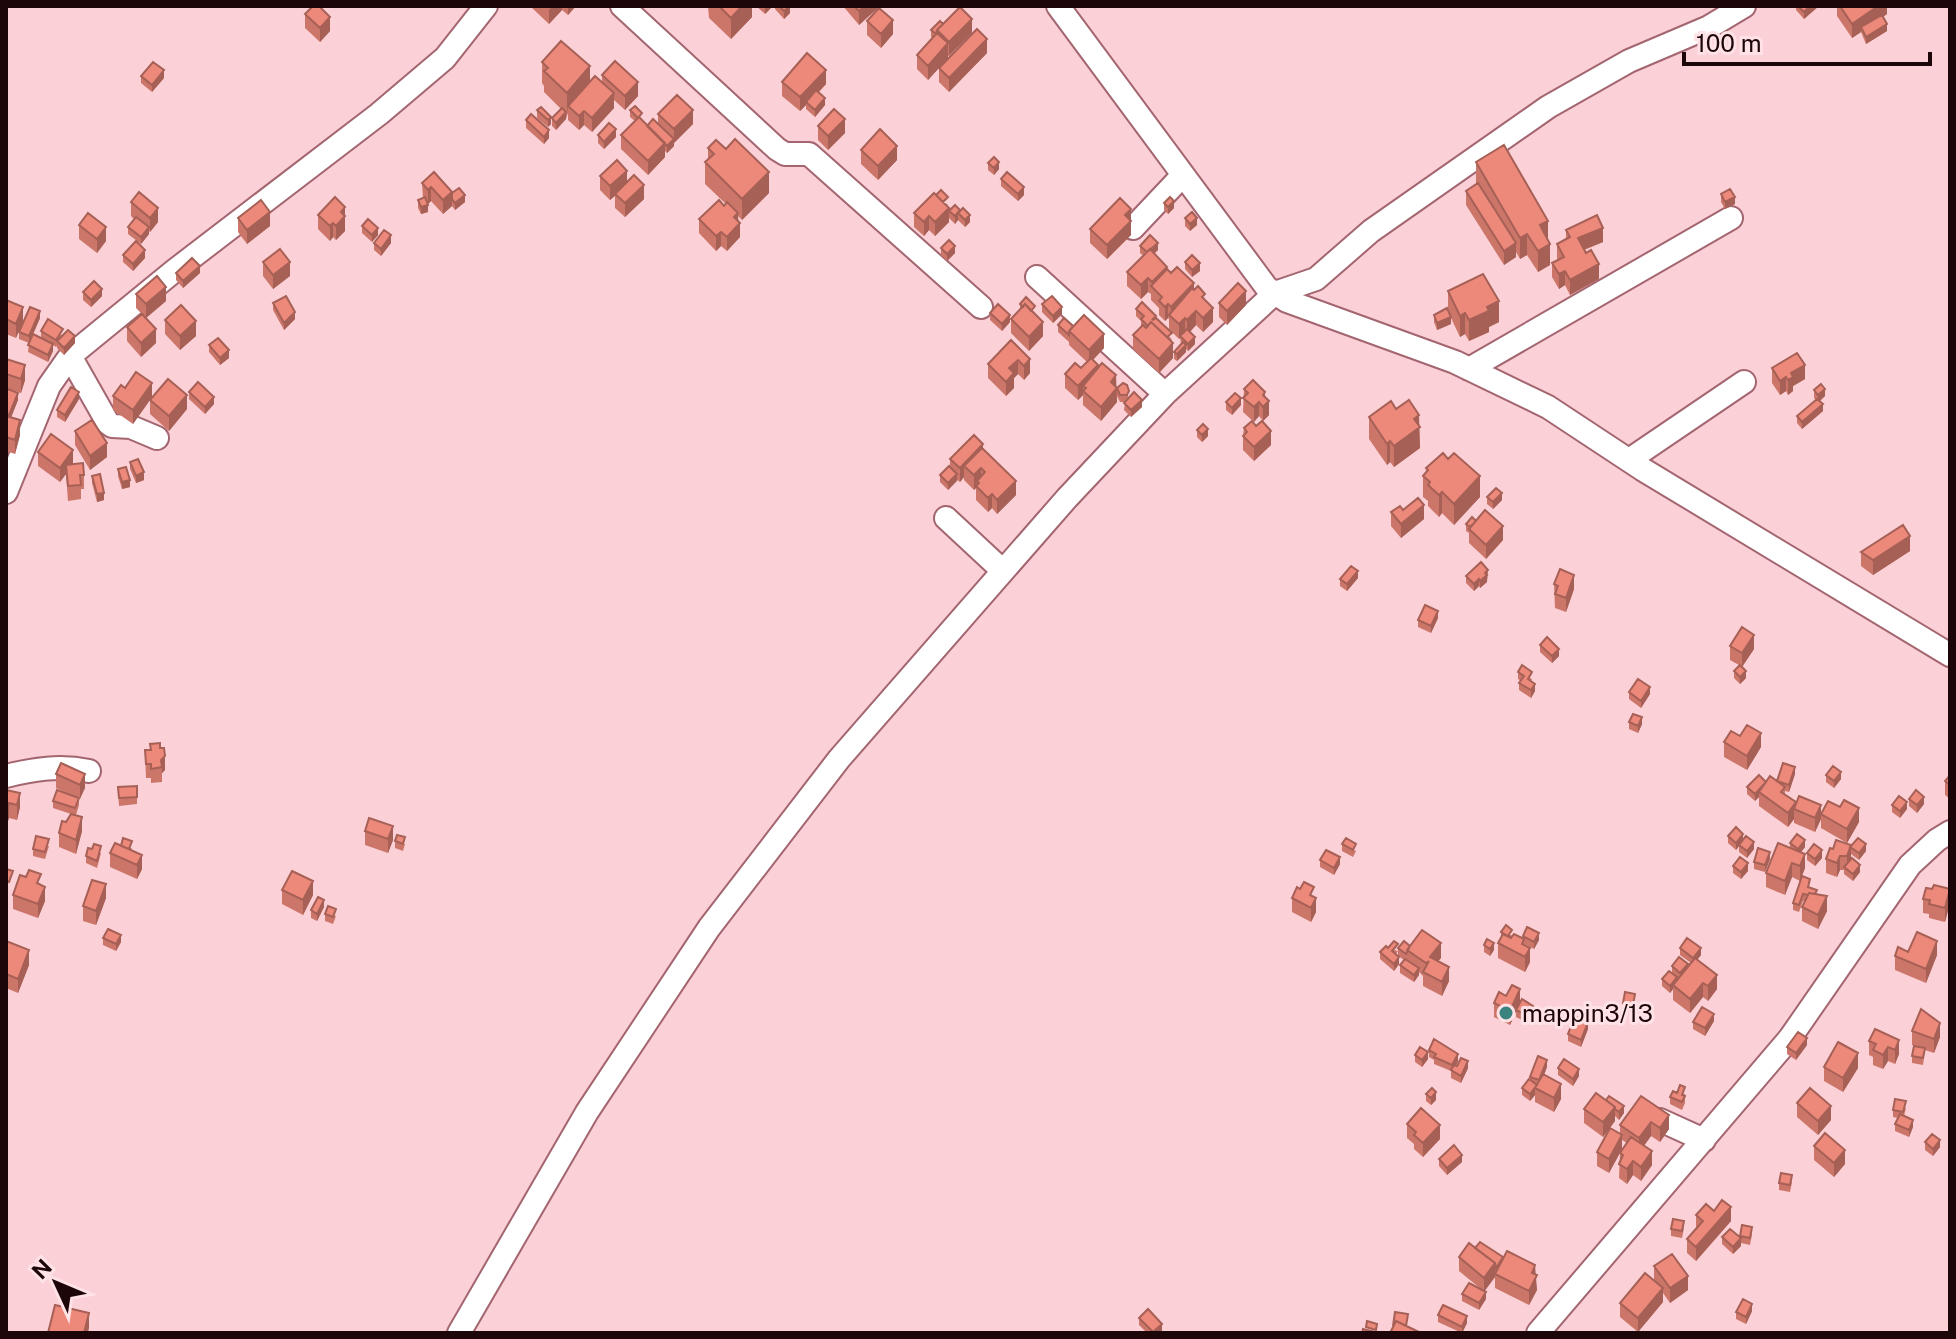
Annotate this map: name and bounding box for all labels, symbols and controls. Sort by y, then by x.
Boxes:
scale bar [1684,16,1930,66]
text: 100 m [1696,29,1762,57]
place label: mappin3/13 [1522,999,1653,1027]
marker: mappin3/13 [1497,1004,1515,1022]
north arrow [16,1243,96,1323]
text: N [26,1254,57,1284]

